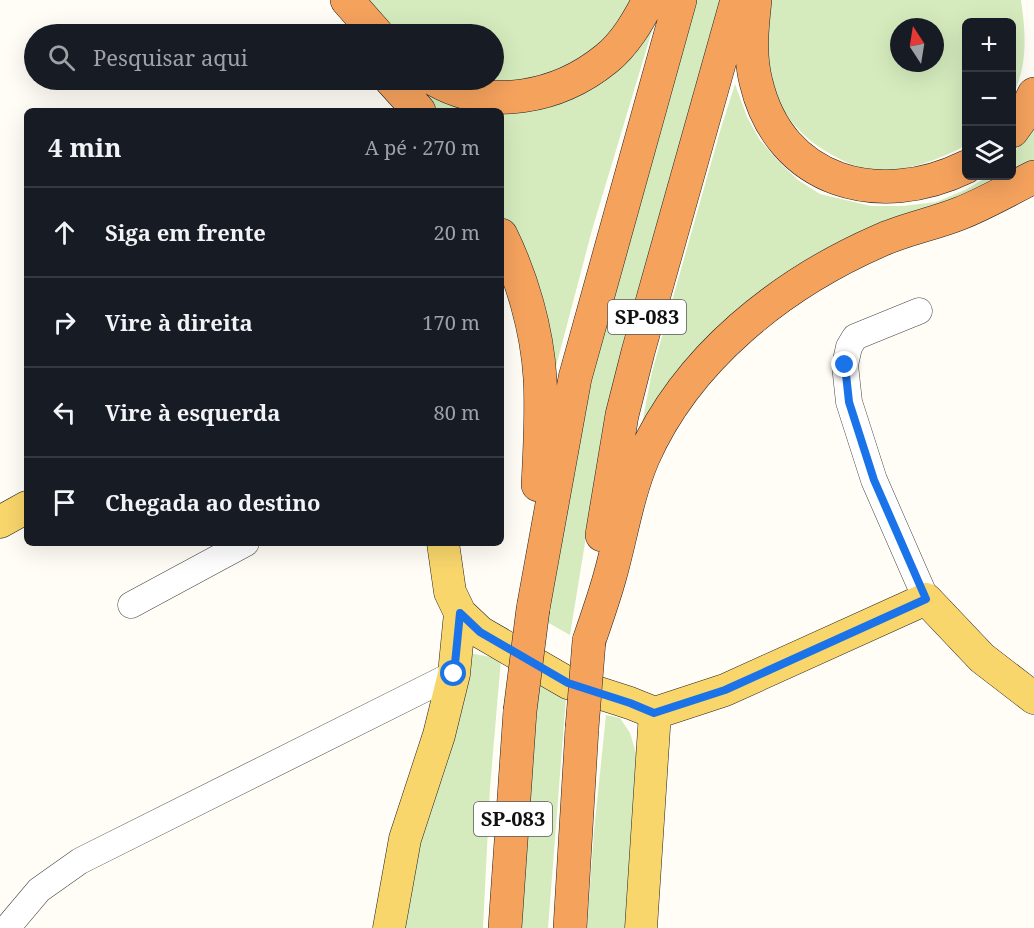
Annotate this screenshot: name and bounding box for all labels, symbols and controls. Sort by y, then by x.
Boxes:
north arrow [890,18,944,72]
map controls [962,18,1016,180]
button: + [962,18,1016,72]
search box [24,24,504,90]
icon: search [45,41,78,74]
text: Pesquisar aqui [93,42,248,72]
button: − [962,72,1016,126]
button: layers [962,126,1016,180]
text: 4 min [48,129,122,165]
text: A pé · 270 m [365,134,480,161]
icon: ahead [48,216,81,249]
text: Siga em frente [105,217,266,247]
text: 20 m [434,219,480,246]
road number: SP-083 [608,300,686,334]
icon: right [48,306,81,339]
text: Vire à direita [105,307,253,337]
text: 170 m [422,309,480,336]
route end [831,351,857,377]
icon: left [48,396,81,429]
text: Vire à esquerda [105,397,281,427]
text: 80 m [434,399,480,426]
icon: arrive [48,486,81,519]
text: Chegada ao destino [105,487,320,517]
route start [440,660,466,686]
road number: SP-083 [474,802,552,836]

